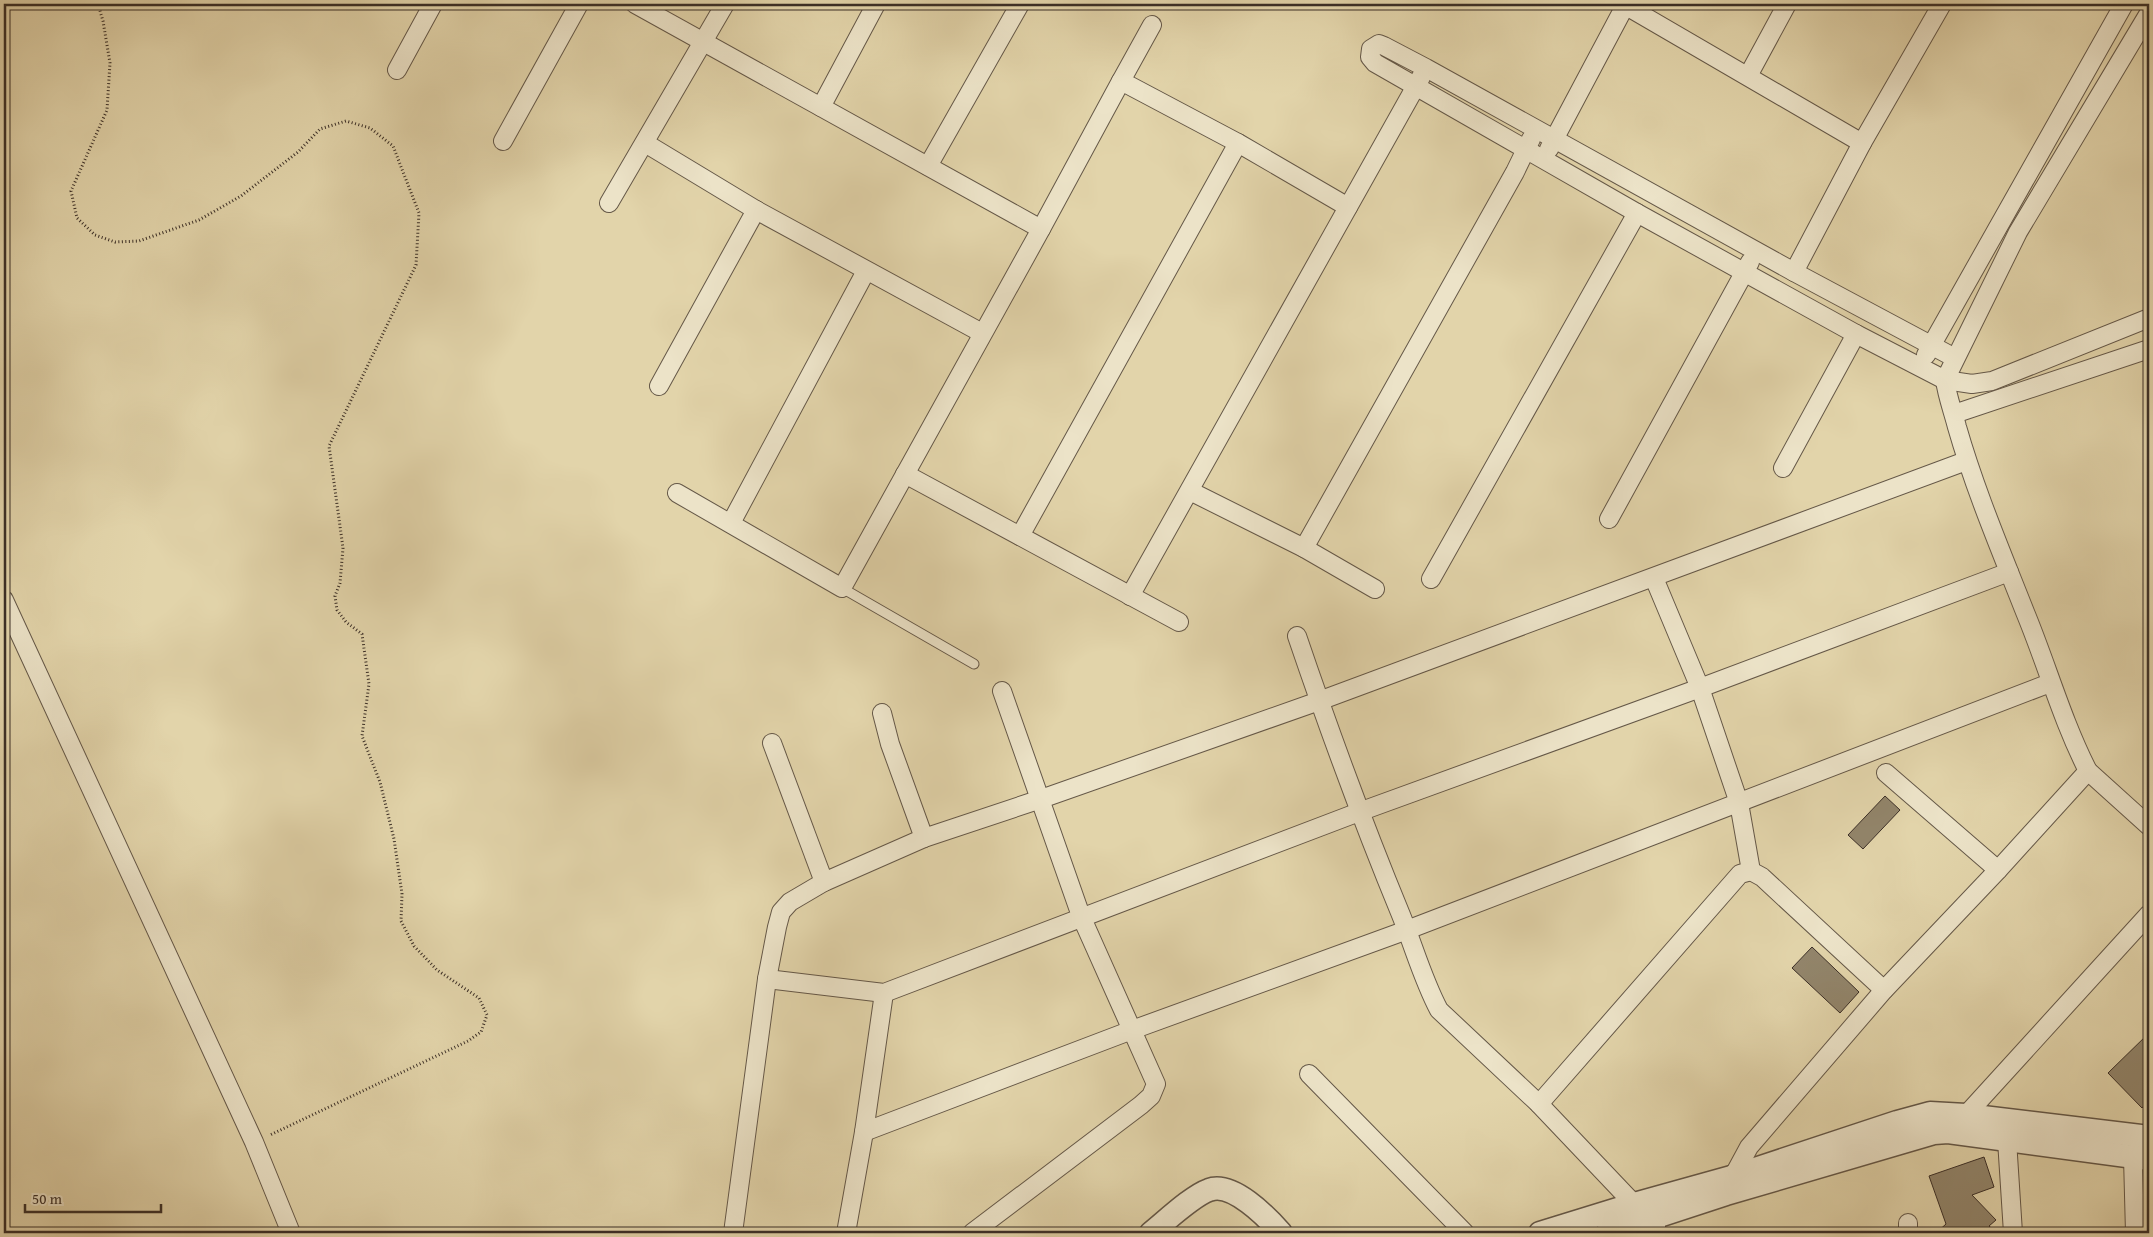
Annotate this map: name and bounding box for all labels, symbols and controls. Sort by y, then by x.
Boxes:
scale bar [25,1182,161,1214]
text: 50 m [32,1188,63,1209]

